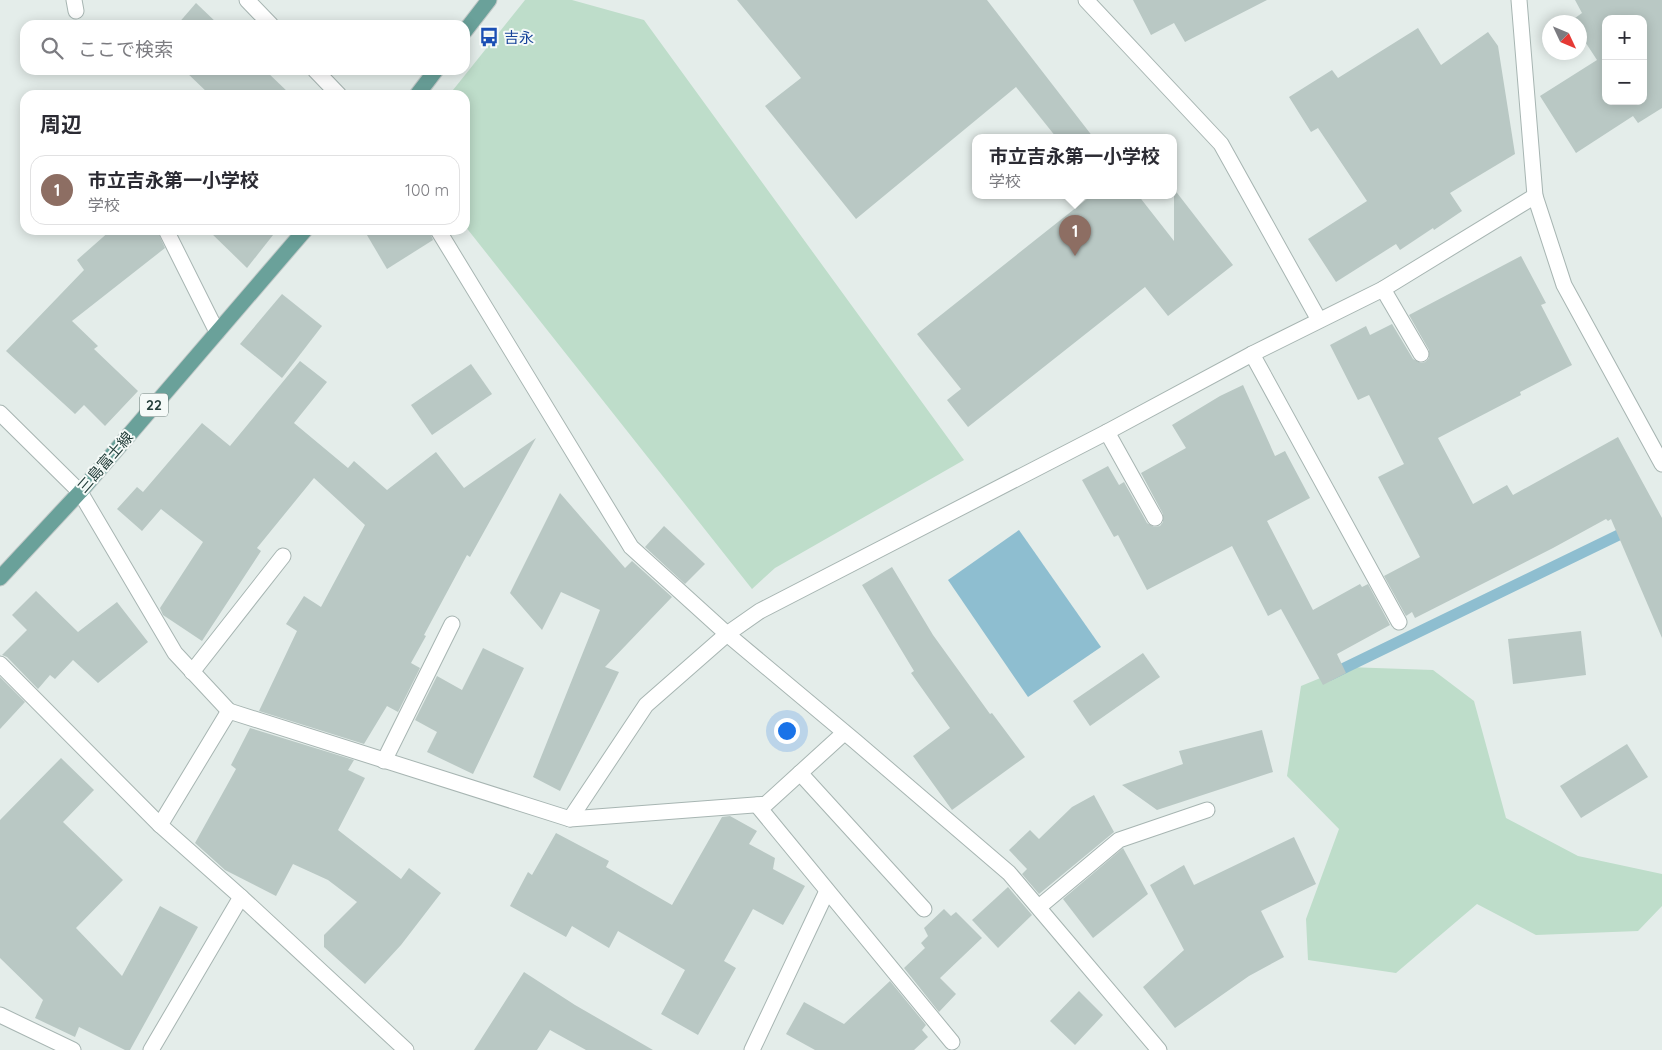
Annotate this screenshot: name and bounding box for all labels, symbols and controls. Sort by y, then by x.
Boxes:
north arrow [1542,15,1587,60]
map controls [1602,15,1647,105]
button: + [1602,15,1647,60]
search box [20,20,470,75]
bus stop icon: 吉永 [478,26,500,48]
place label: 吉永 [504,28,534,47]
icon: search [38,34,66,62]
text: ここで検索 [78,37,173,61]
button: − [1602,60,1647,105]
text: 周辺 [40,111,82,137]
popup [972,134,1177,199]
text: 市立吉永第一小学校 [989,144,1160,168]
text: 市立吉永第一小学校 [88,168,259,192]
text: 学校 [989,171,1021,191]
text: 1 [54,180,60,200]
text: 100 m [405,180,449,200]
text: 学校 [88,195,120,215]
pin: 1 [1059,215,1091,256]
road number: 22 [140,394,168,416]
street label: 三島富士線 [73,427,137,497]
your location [774,718,800,744]

